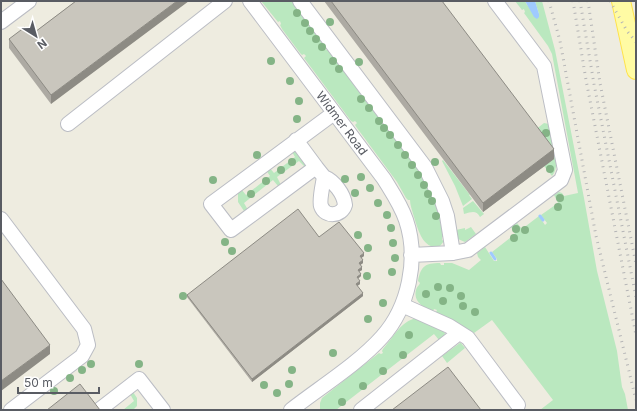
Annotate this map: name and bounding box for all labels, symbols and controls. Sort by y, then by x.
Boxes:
north arrow [16,16,56,56]
text: N [34,36,50,52]
street label: Widmer Road [313,88,371,158]
scale bar [18,369,99,395]
text: 50 m [24,375,53,390]

